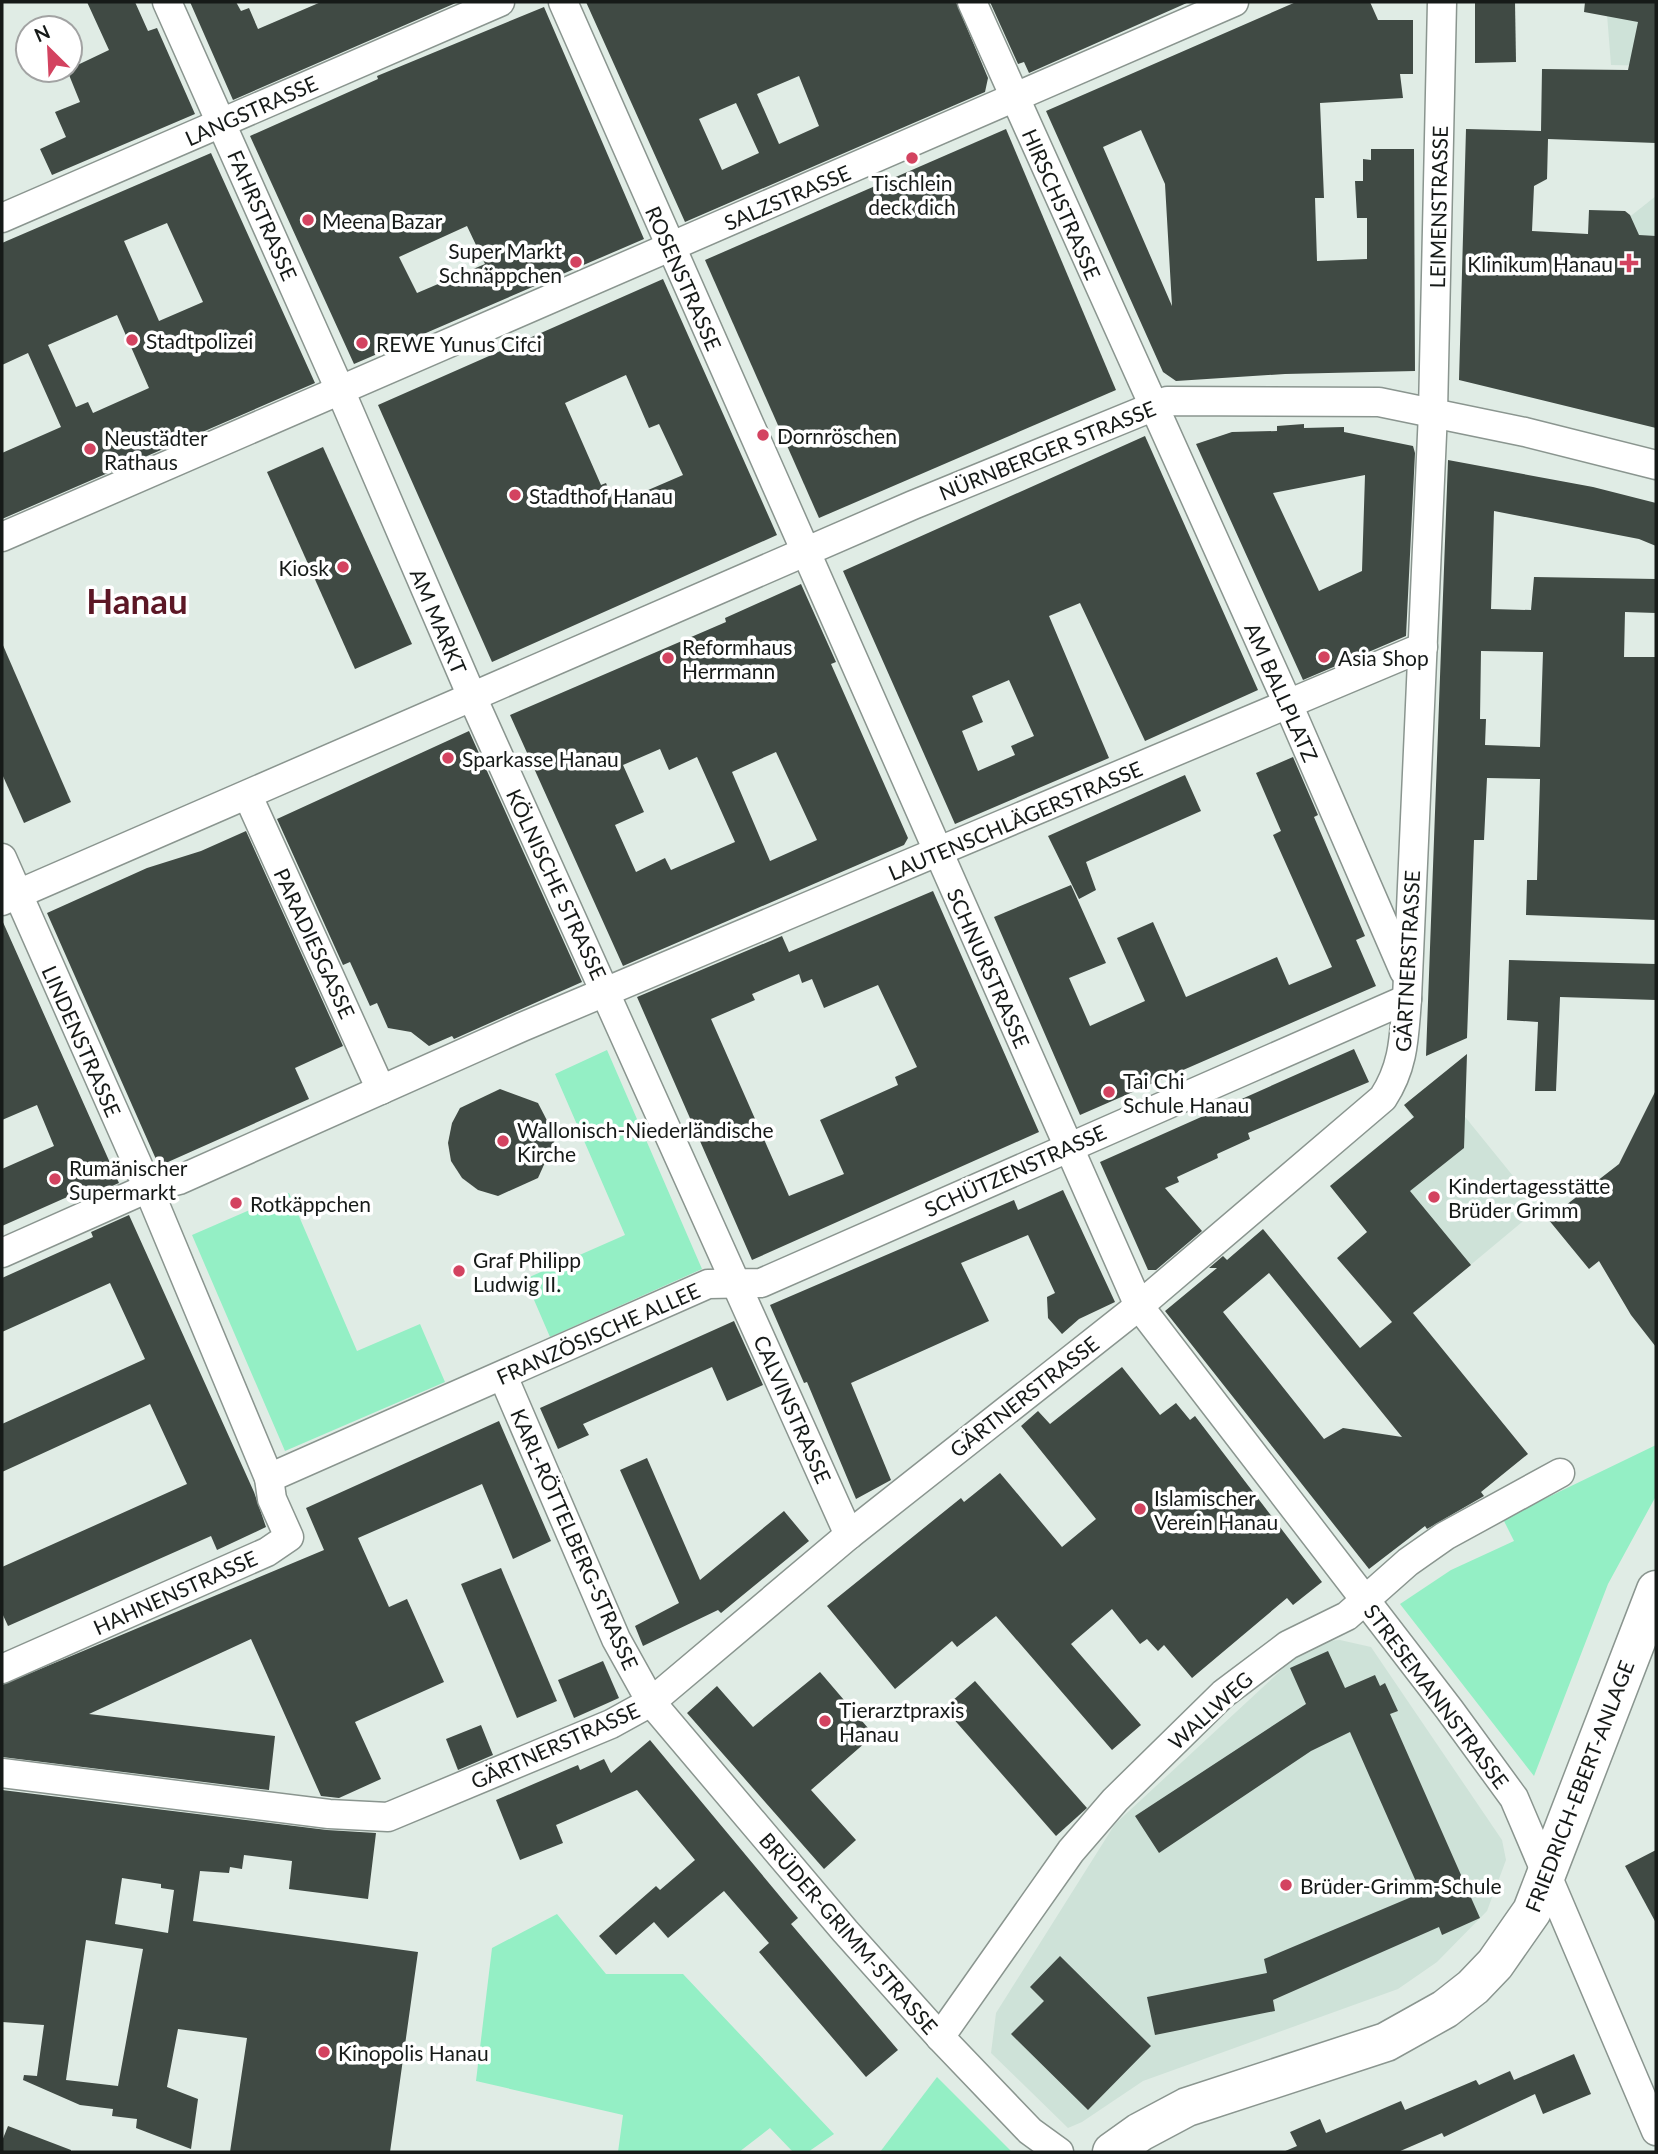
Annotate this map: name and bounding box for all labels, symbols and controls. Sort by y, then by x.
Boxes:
north arrow [14,14,84,84]
text: N [31,20,53,46]
street label: LANGSTRASSE [181,70,321,150]
street label: HIRSCHSTRASSE [1018,125,1106,283]
street label: LEIMENSTRASSE [1424,126,1452,288]
street label: FAHRSTRASSE [223,146,303,284]
marker: Tischlein deck dich [904,150,920,166]
street label: SALZSTRASSE [720,159,854,235]
place label: Tischlein deck dich [868,170,956,219]
street label: ROSENSTRASSE [641,202,727,354]
place label: Meena Bazar [322,208,443,233]
marker: Meena Bazar [300,212,316,228]
place label: Super Markt Schnäppchen [439,238,562,287]
place label: Klinikum Hanau [1467,251,1613,276]
marker: Klinikum Hanau [1619,253,1639,273]
marker: Super Markt Schnäppchen [568,254,584,270]
place label: Stadtpolizei [146,328,253,353]
place label: REWE Yunus Cifci [376,331,542,356]
marker: Stadtpolizei [124,332,140,348]
marker: REWE Yunus Cifci [354,335,370,351]
street label: NÜRNBERGER STRASSE [935,395,1159,505]
place label: Dornröschen [777,423,897,448]
place label: Neustädter Rathaus [104,425,208,474]
marker: Dornröschen [755,427,771,443]
marker: Neustädter Rathaus [82,441,98,457]
place label: Stadthof Hanau [529,483,673,508]
marker: Stadthof Hanau [507,487,523,503]
place label: Kiosk [278,555,329,580]
marker: Kiosk [335,559,351,575]
street label: AM MARKT [406,564,473,678]
district label: Hanau [86,579,188,621]
street label: AM BALLPLATZ [1240,619,1324,765]
place label: Reformhaus Herrmann [682,634,792,683]
place label: Asia Shop [1338,645,1429,670]
marker: Asia Shop [1316,649,1332,665]
marker: Reformhaus Herrmann [660,650,676,666]
place label: Sparkasse Hanau [462,746,619,771]
marker: Sparkasse Hanau [440,750,456,766]
street label: LAUTENSCHLÄGERSTRASSE [884,755,1146,885]
street label: KÖLNISCHE STRASSE [502,785,612,983]
street label: PARADIESGASSE [269,864,361,1022]
street label: GÄRTNERSTRASSE [1390,870,1424,1052]
street label: SCHNURSTRASSE [943,884,1035,1052]
street label: LINDENSTRASSE [37,961,127,1121]
place label: Tai Chi Schule Hanau [1123,1068,1249,1117]
marker: Tai Chi Schule Hanau [1101,1084,1117,1100]
place label: Wallonisch-Niederländische Kirche [517,1117,774,1166]
street label: SCHÜTZENSTRASSE [920,1119,1110,1221]
marker: Wallonisch-Niederländische Kirche [495,1133,511,1149]
place label: Rumänischer Supermarkt [69,1155,188,1204]
marker: Rumänischer Supermarkt [47,1171,63,1187]
place label: Kindertagesstätte Brüder Grimm [1448,1173,1610,1222]
marker: Kindertagesstätte Brüder Grimm [1426,1189,1442,1205]
place label: Rotkäppchen [250,1191,371,1216]
marker: Rotkäppchen [228,1195,244,1211]
place label: Graf Philipp Ludwig II. [473,1247,581,1296]
marker: Graf Philipp Ludwig II. [451,1263,467,1279]
street label: FRANZÖSISCHE ALLEE [492,1277,704,1389]
street label: GÄRTNERSTRASSE [945,1330,1103,1462]
street label: CALVINSTRASSE [749,1331,837,1487]
street label: KARL-RÖTTELBERG-STRASSE [506,1405,644,1673]
place label: Islamischer Verein Hanau [1154,1485,1278,1534]
marker: Islamischer Verein Hanau [1132,1501,1148,1517]
street label: HAHNENSTRASSE [89,1545,261,1639]
street label: STRESEMANNSTRASSE [1359,1599,1515,1793]
street label: FRIEDRICH-EBERT-ANLAGE [1519,1657,1639,1915]
street label: WALLWEG [1163,1666,1257,1754]
street label: GÄRTNERSTRASSE [467,1697,643,1793]
place label: Tierarztpraxis Hanau [839,1697,964,1746]
marker: Tierarztpraxis Hanau [817,1713,833,1729]
street label: BRÜDER-GRIMM-STRASSE [755,1827,943,2039]
place label: Brüder-Grimm-Schule [1300,1873,1502,1898]
marker: Brüder-Grimm-Schule [1278,1877,1294,1893]
place label: Kinopolis Hanau [338,2040,489,2065]
marker: Kinopolis Hanau [316,2044,332,2060]

